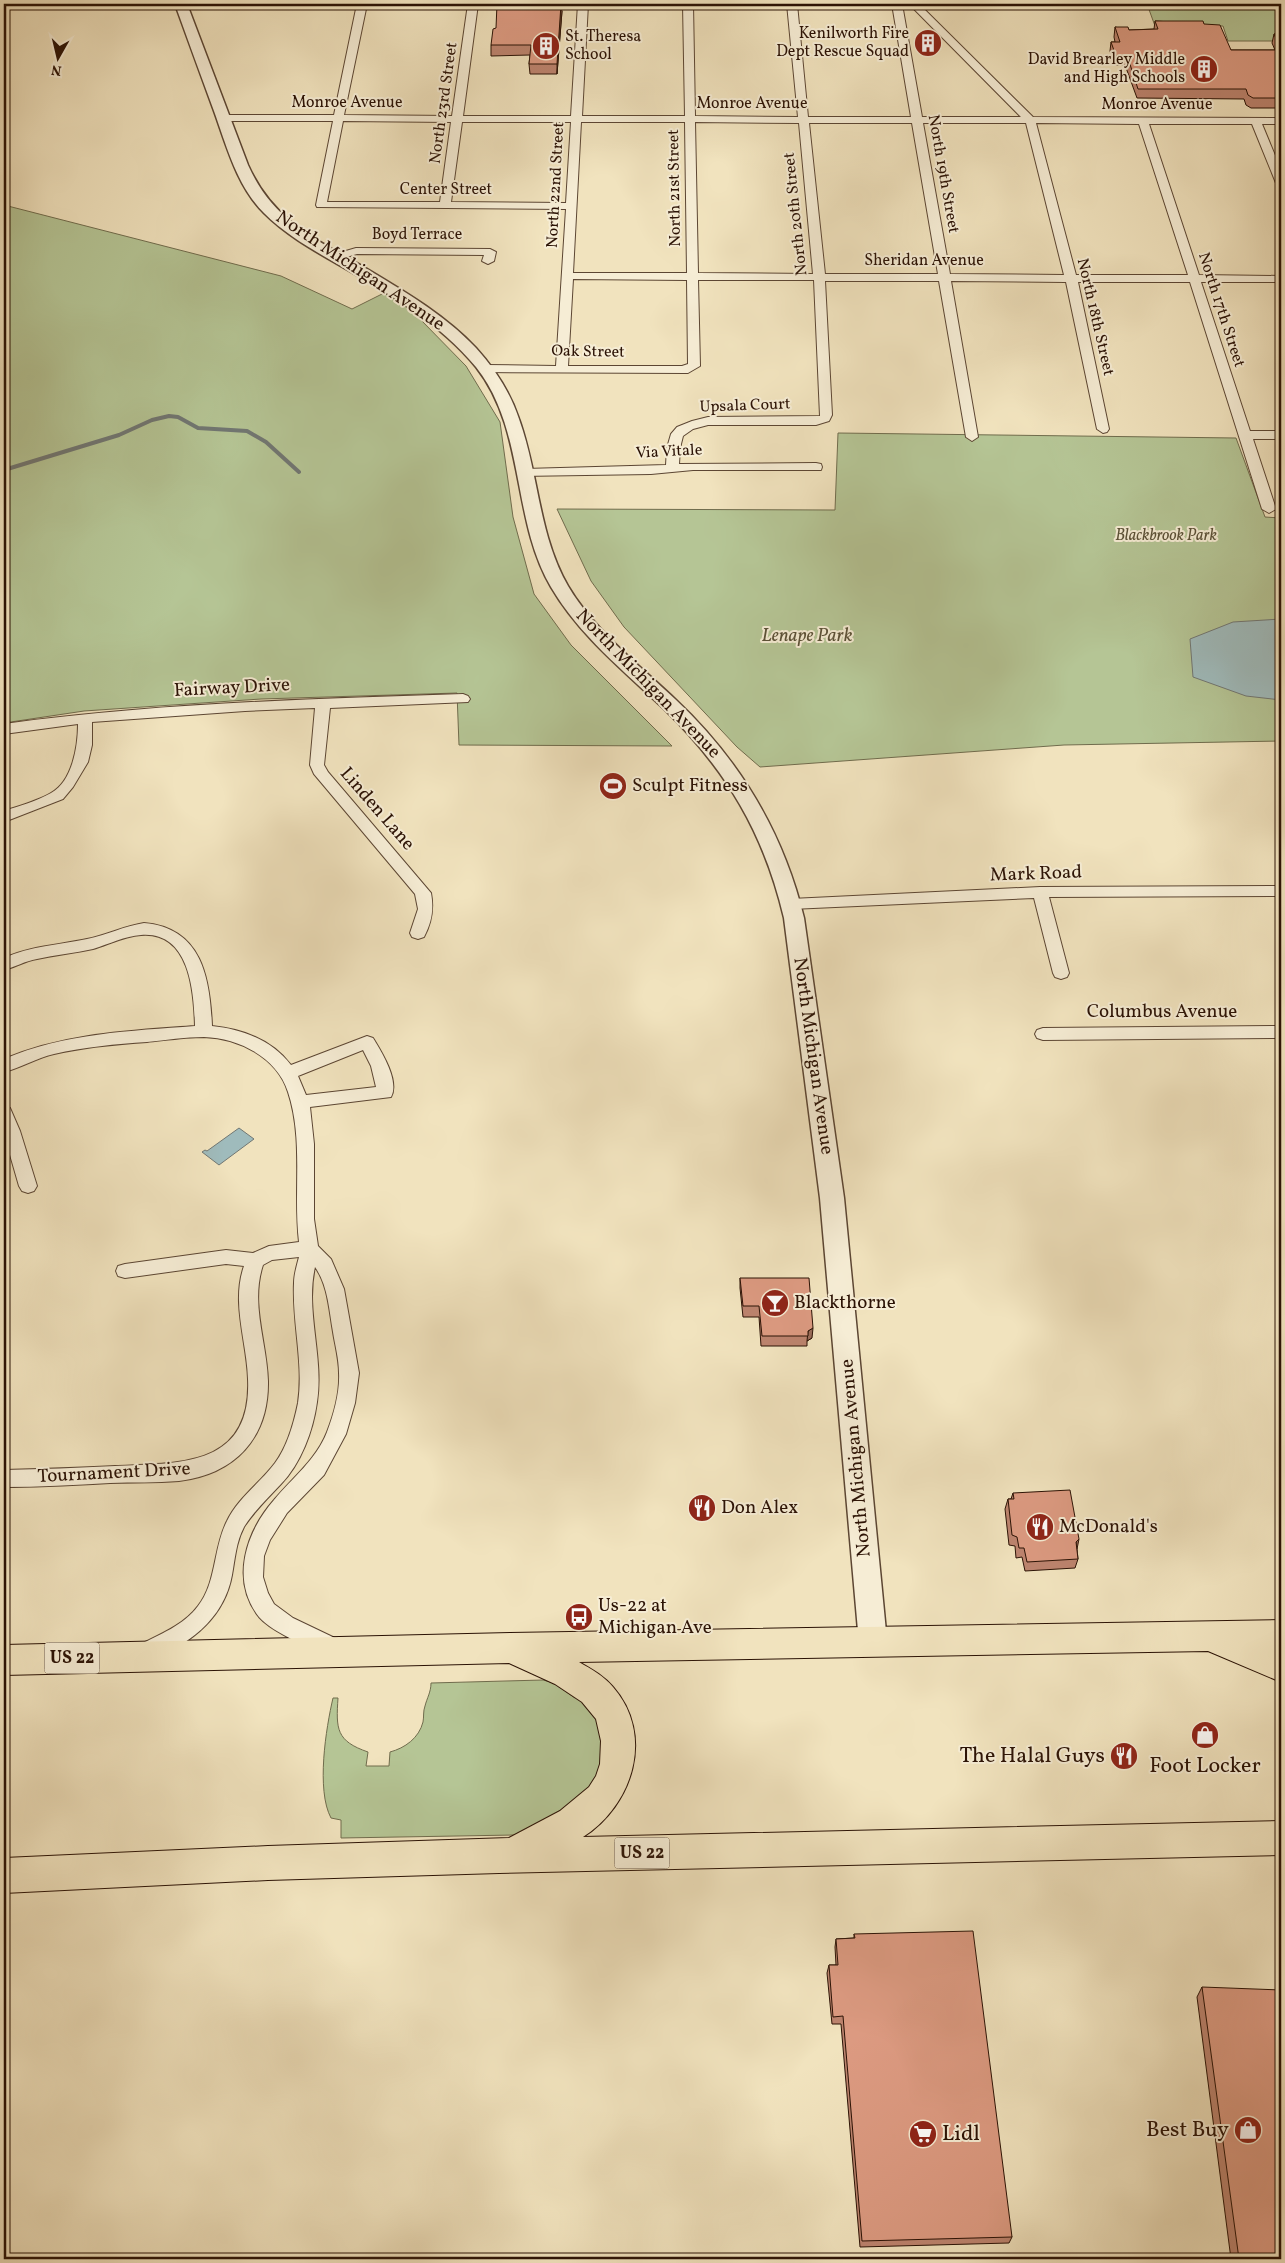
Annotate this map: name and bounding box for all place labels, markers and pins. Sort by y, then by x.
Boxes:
place label: Kenilworth Fire Dept Rescue Squad [776,23,909,63]
place label: St. Theresa School [565,26,641,66]
building icon: Kenilworth Fire Dept Rescue Squad [913,28,943,58]
building icon: St. Theresa School [531,31,561,61]
place label: David Brearley Middle and High Schools [1028,49,1185,89]
building icon: David Brearley Middle and High Schools [1189,54,1219,84]
sports icon: Sculpt Fitness [598,771,628,801]
place label: Sculpt Fitness [632,773,748,799]
bar icon: Blackthorne [760,1288,790,1318]
place label: Blackthorne [794,1290,896,1316]
restaurant icon: Don Alex [687,1493,717,1523]
place label: Don Alex [721,1495,798,1521]
restaurant icon: McDonald's [1025,1512,1055,1542]
place label: McDonald's [1059,1514,1158,1540]
place label: Us-22 at Michigan Ave [598,1593,712,1641]
bus stop icon: Us-22 at Michigan Ave [564,1602,594,1632]
shop icon: Foot Locker [1190,1720,1220,1750]
place label: The Halal Guys [959,1741,1105,1772]
restaurant icon: The Halal Guys [1109,1741,1139,1771]
place label: Foot Locker [1149,1751,1261,1782]
place label: Best Buy [1146,2115,1229,2146]
shop icon: Best Buy [1233,2115,1263,2145]
supermarket icon: Lidl [908,2119,938,2149]
place label: Lidl [942,2119,980,2150]

